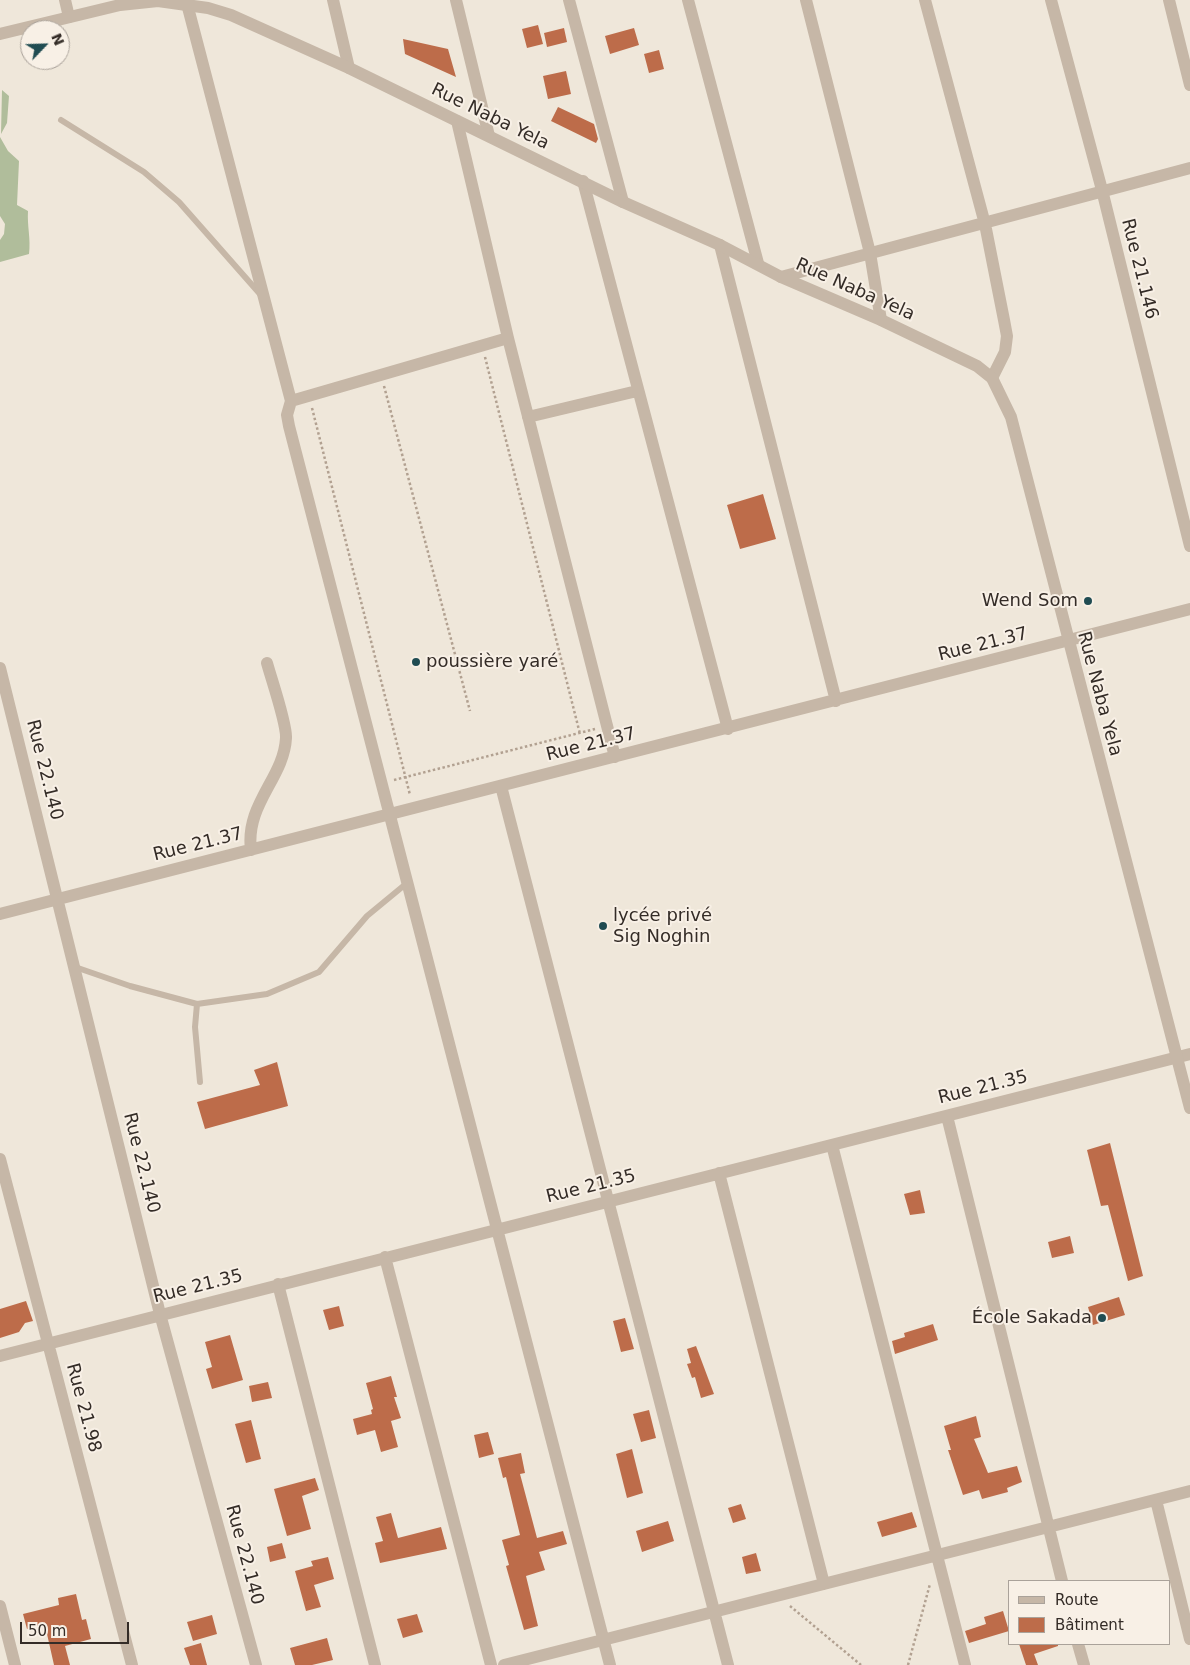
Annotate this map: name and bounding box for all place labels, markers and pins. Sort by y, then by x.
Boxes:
place label: Wend Som [982,590,1078,612]
marker: Wend Som [1082,595,1094,607]
place label: poussière yaré [426,651,558,673]
marker: poussière yaré [410,656,422,668]
place label: lycée privé Sig Noghin [613,905,712,948]
marker: lycée privé Sig Noghin [597,920,609,932]
place label: École Sakada [972,1307,1092,1329]
marker: École Sakada [1096,1312,1108,1324]

